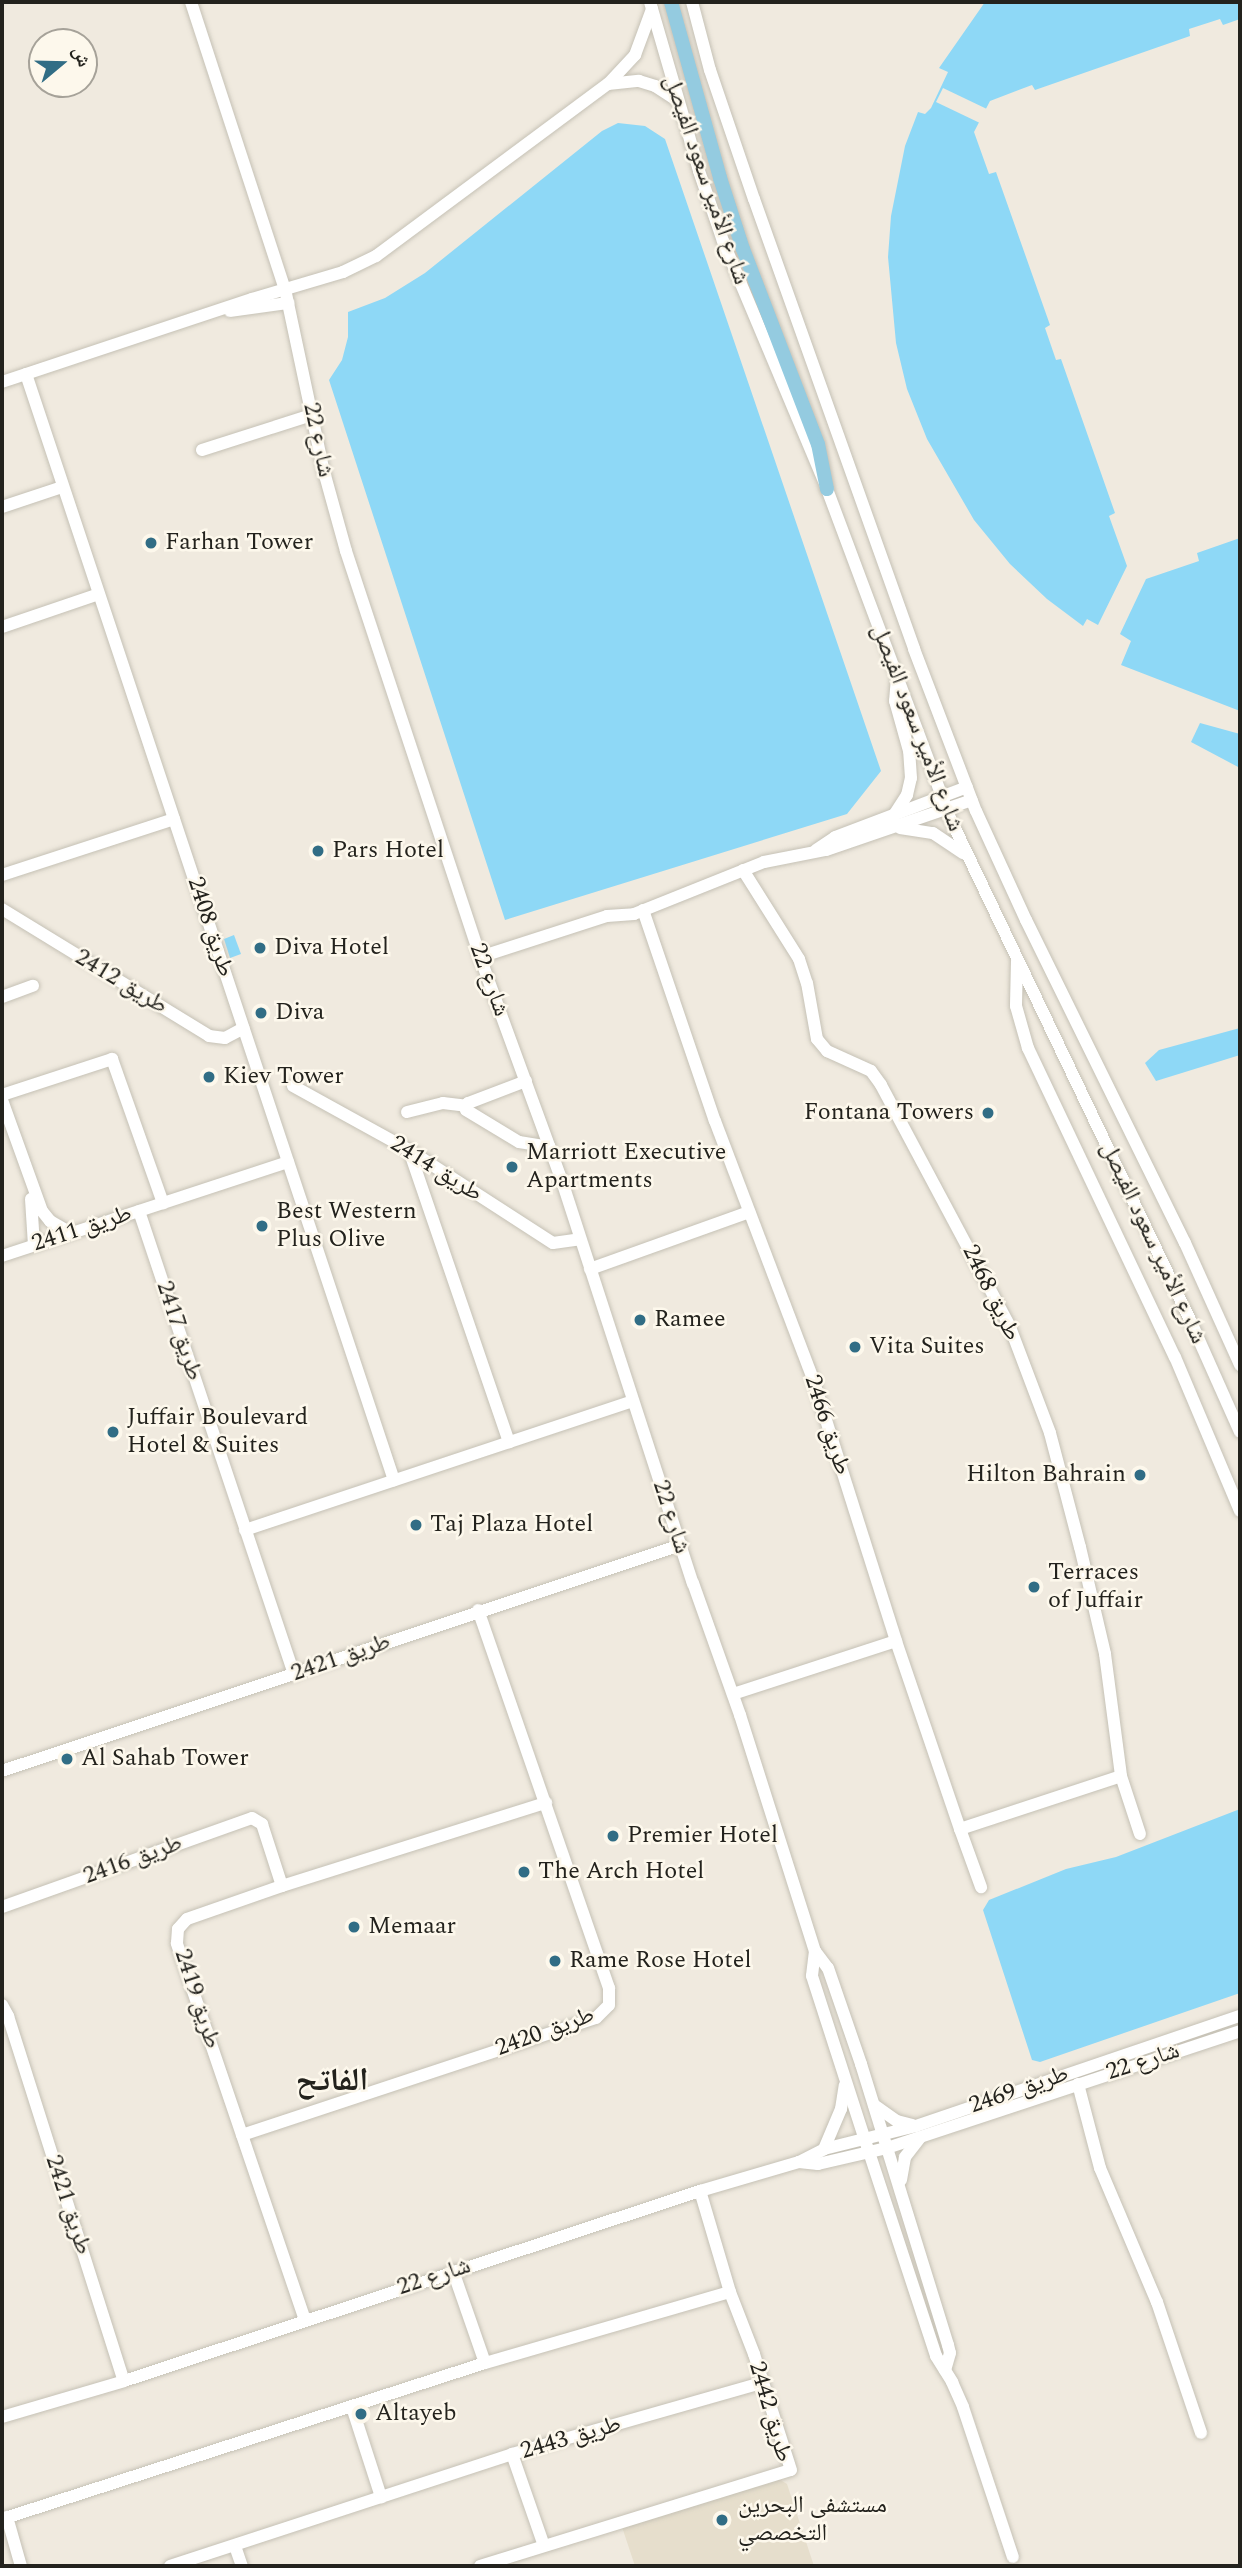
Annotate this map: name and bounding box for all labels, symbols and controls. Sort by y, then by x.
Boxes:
north arrow [28,28,98,98]
text: ش [64,42,98,71]
street label: شارع الأمير سعود الفيصل [657,72,755,288]
street label: شارع 22 [296,400,340,480]
place label: Farhan Tower [165,529,313,557]
marker: Farhan Tower [143,535,159,551]
street label: شارع الأمير سعود الفيصل [864,620,970,836]
place label: Pars Hotel [332,837,444,865]
marker: Pars Hotel [310,843,326,859]
street label: طريق 2408 [180,873,240,981]
place label: Diva Hotel [274,934,389,962]
marker: Diva Hotel [252,940,268,956]
street label: شارع 22 [463,940,515,1020]
street label: طريق 2412 [69,943,173,1021]
place label: Diva [275,999,324,1027]
marker: Diva [253,1005,269,1021]
place label: Kiev Tower [223,1063,344,1091]
marker: Kiev Tower [201,1069,217,1085]
place label: Fontana Towers [804,1099,974,1127]
marker: Fontana Towers [980,1105,996,1121]
street label: طريق 2414 [385,1129,487,1209]
street label: شارع الأمير سعود الفيصل [1094,1137,1212,1349]
place label: Marriott Executive Apartments [526,1139,726,1195]
marker: Marriott Executive Apartments [504,1159,520,1175]
place label: Best Western Plus Olive [276,1198,417,1254]
street label: طريق 2411 [28,1199,136,1259]
marker: Best Western Plus Olive [254,1218,270,1234]
street label: طريق 2468 [955,1240,1027,1346]
street label: طريق 2417 [149,1277,209,1385]
place label: Ramee [654,1306,726,1334]
marker: Ramee [632,1312,648,1328]
place label: Vita Suites [869,1333,985,1361]
marker: Vita Suites [847,1339,863,1355]
street label: طريق 2466 [797,1371,857,1479]
place label: Juffair Boulevard Hotel & Suites [127,1404,308,1460]
marker: Juffair Boulevard Hotel & Suites [105,1424,121,1440]
place label: Hilton Bahrain [966,1461,1126,1489]
marker: Hilton Bahrain [1132,1467,1148,1483]
street label: شارع 22 [646,1477,696,1557]
place label: Taj Plaza Hotel [430,1511,593,1539]
marker: Taj Plaza Hotel [408,1517,424,1533]
place label: Terraces of Juffair [1048,1559,1143,1615]
marker: Terraces of Juffair [1026,1579,1042,1595]
street label: طريق 2421 [288,1628,394,1688]
place label: Al Sahab Tower [81,1745,249,1773]
marker: Al Sahab Tower [59,1751,75,1767]
place label: Premier Hotel [627,1822,778,1850]
marker: Premier Hotel [605,1828,621,1844]
street label: طريق 2416 [80,1829,186,1891]
place label: The Arch Hotel [538,1858,704,1886]
marker: The Arch Hotel [516,1864,532,1880]
place label: Memaar [368,1913,456,1941]
marker: Memaar [346,1919,362,1935]
street label: طريق 2419 [167,1945,227,2053]
place label: Rame Rose Hotel [569,1947,751,1975]
marker: Rame Rose Hotel [547,1953,563,1969]
street label: طريق 2420 [492,2001,598,2063]
street label: شارع 22 [1103,2037,1183,2087]
street label: طريق 2469 [966,2060,1072,2120]
district label: الفاتح [296,2062,368,2100]
street label: طريق 2421 [38,2151,98,2259]
street label: شارع 22 [394,2252,474,2302]
street label: طريق 2442 [742,2358,798,2466]
place label: Altayeb [375,2400,457,2428]
marker: Altayeb [353,2406,369,2422]
street label: طريق 2443 [517,2410,625,2466]
place label: مستشفى البحرين التخصصي [738,2492,887,2548]
marker: مستشفى البحرين التخصصي [712,2510,732,2530]

